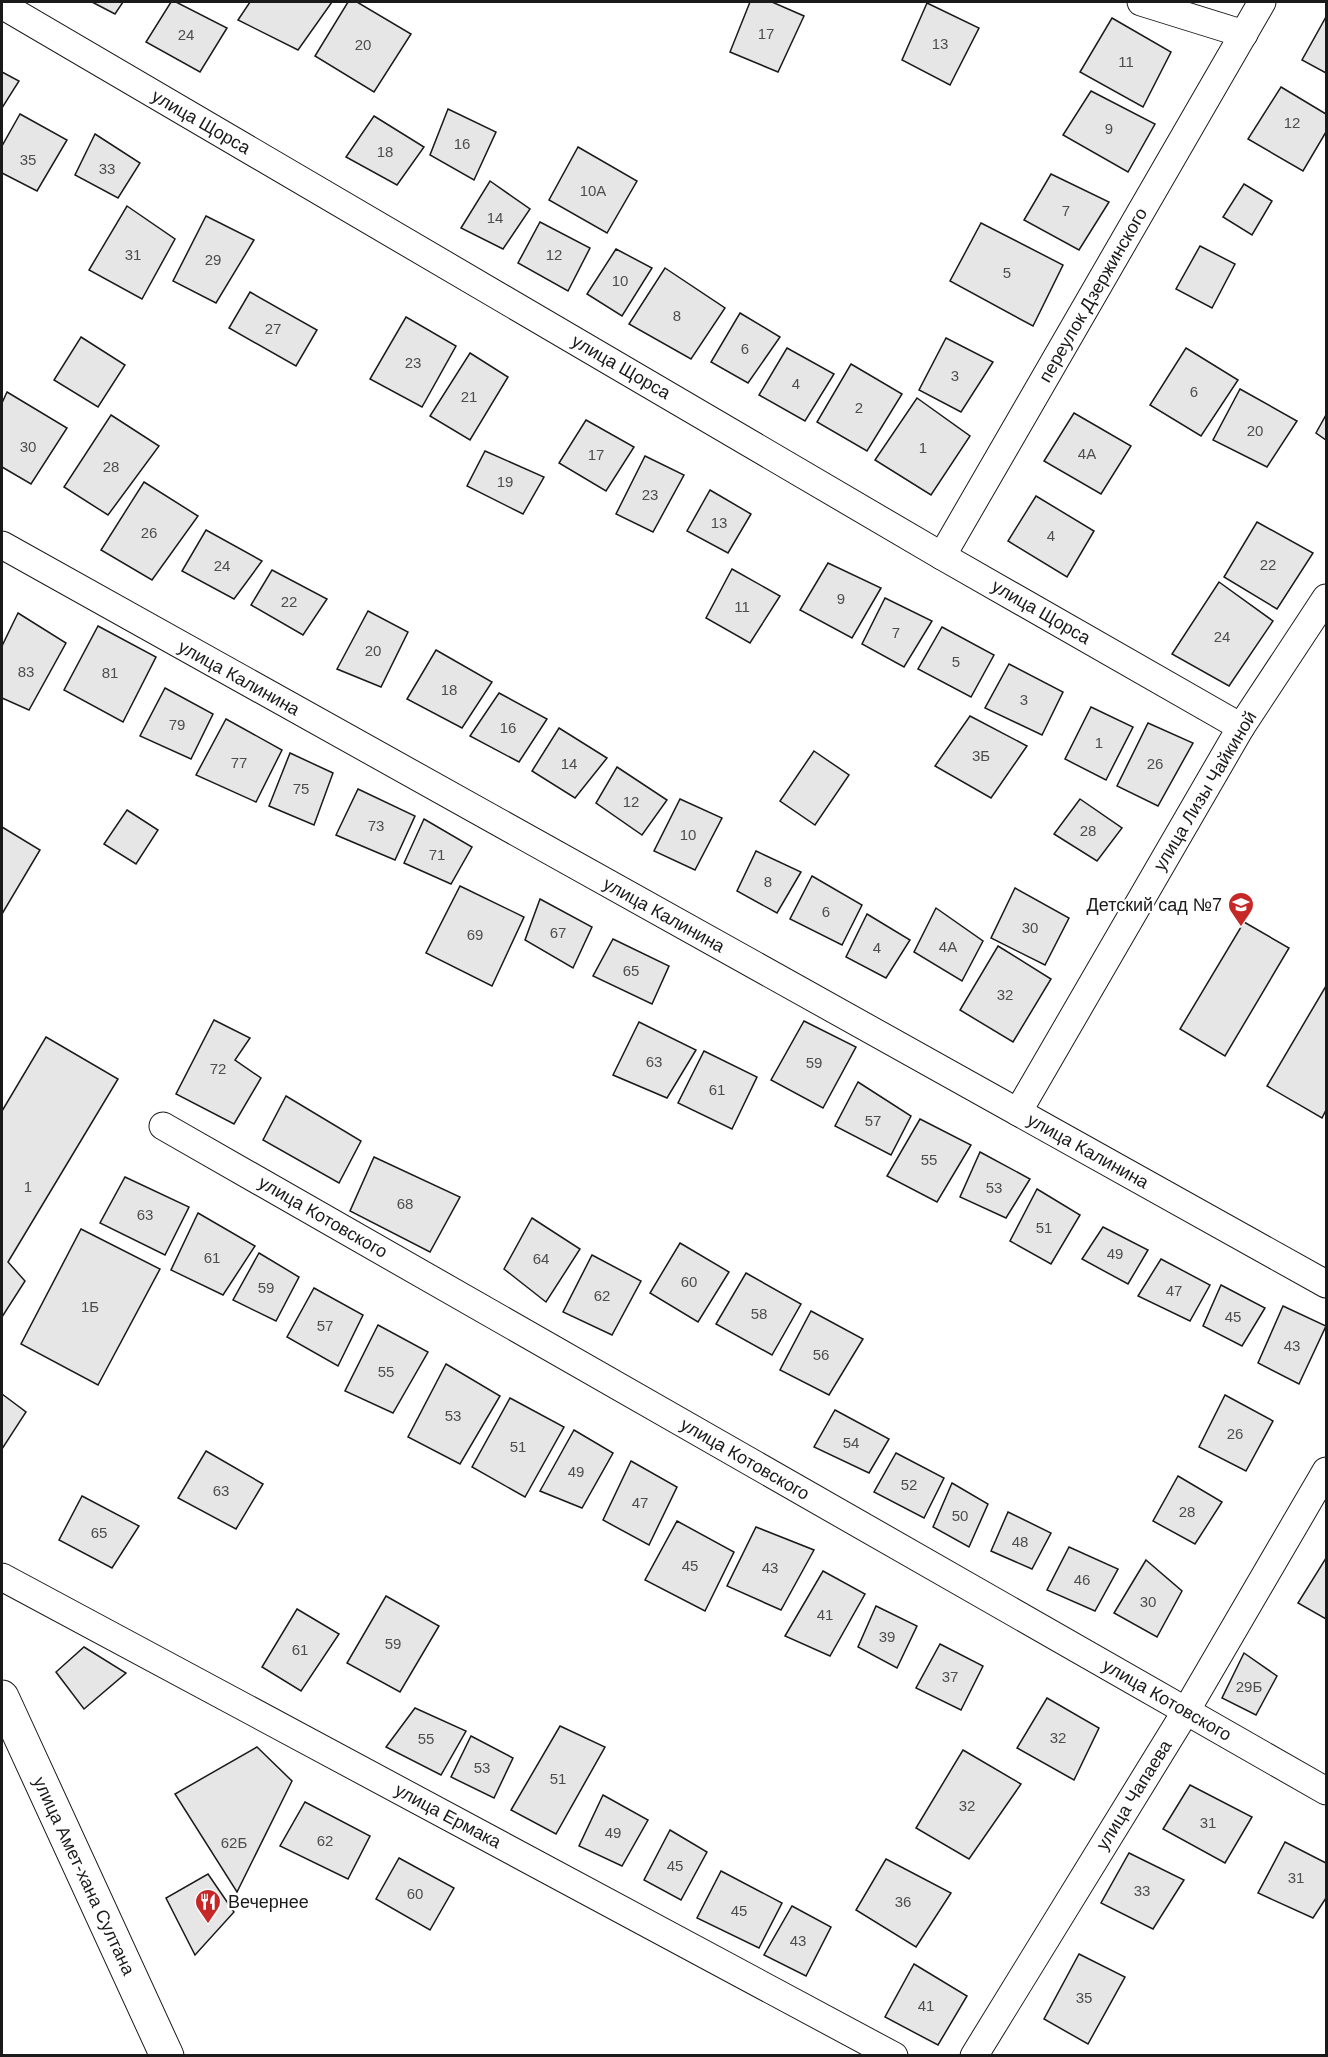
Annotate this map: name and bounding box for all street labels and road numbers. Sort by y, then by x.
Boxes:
street label: улица Щорса [148,86,255,159]
street label: переулок Дзержинского [1035,204,1151,386]
street label: улица Щорса [568,331,675,404]
street label: улица Щорса [988,576,1095,649]
street label: улица Калинина [175,636,304,720]
street label: улица Лизы Чайкиной [1149,708,1261,874]
street label: улица Калинина [600,873,729,957]
street label: улица Калинина [1024,1109,1153,1193]
street label: улица Котовского [255,1172,391,1262]
street label: улица Котовского [677,1414,813,1504]
street label: улица Котовского [1099,1655,1235,1745]
street label: улица Чапаева [1092,1736,1176,1854]
street label: улица Амет-хана Султана [29,1774,139,1979]
street label: улица Ермака [392,1780,505,1853]

